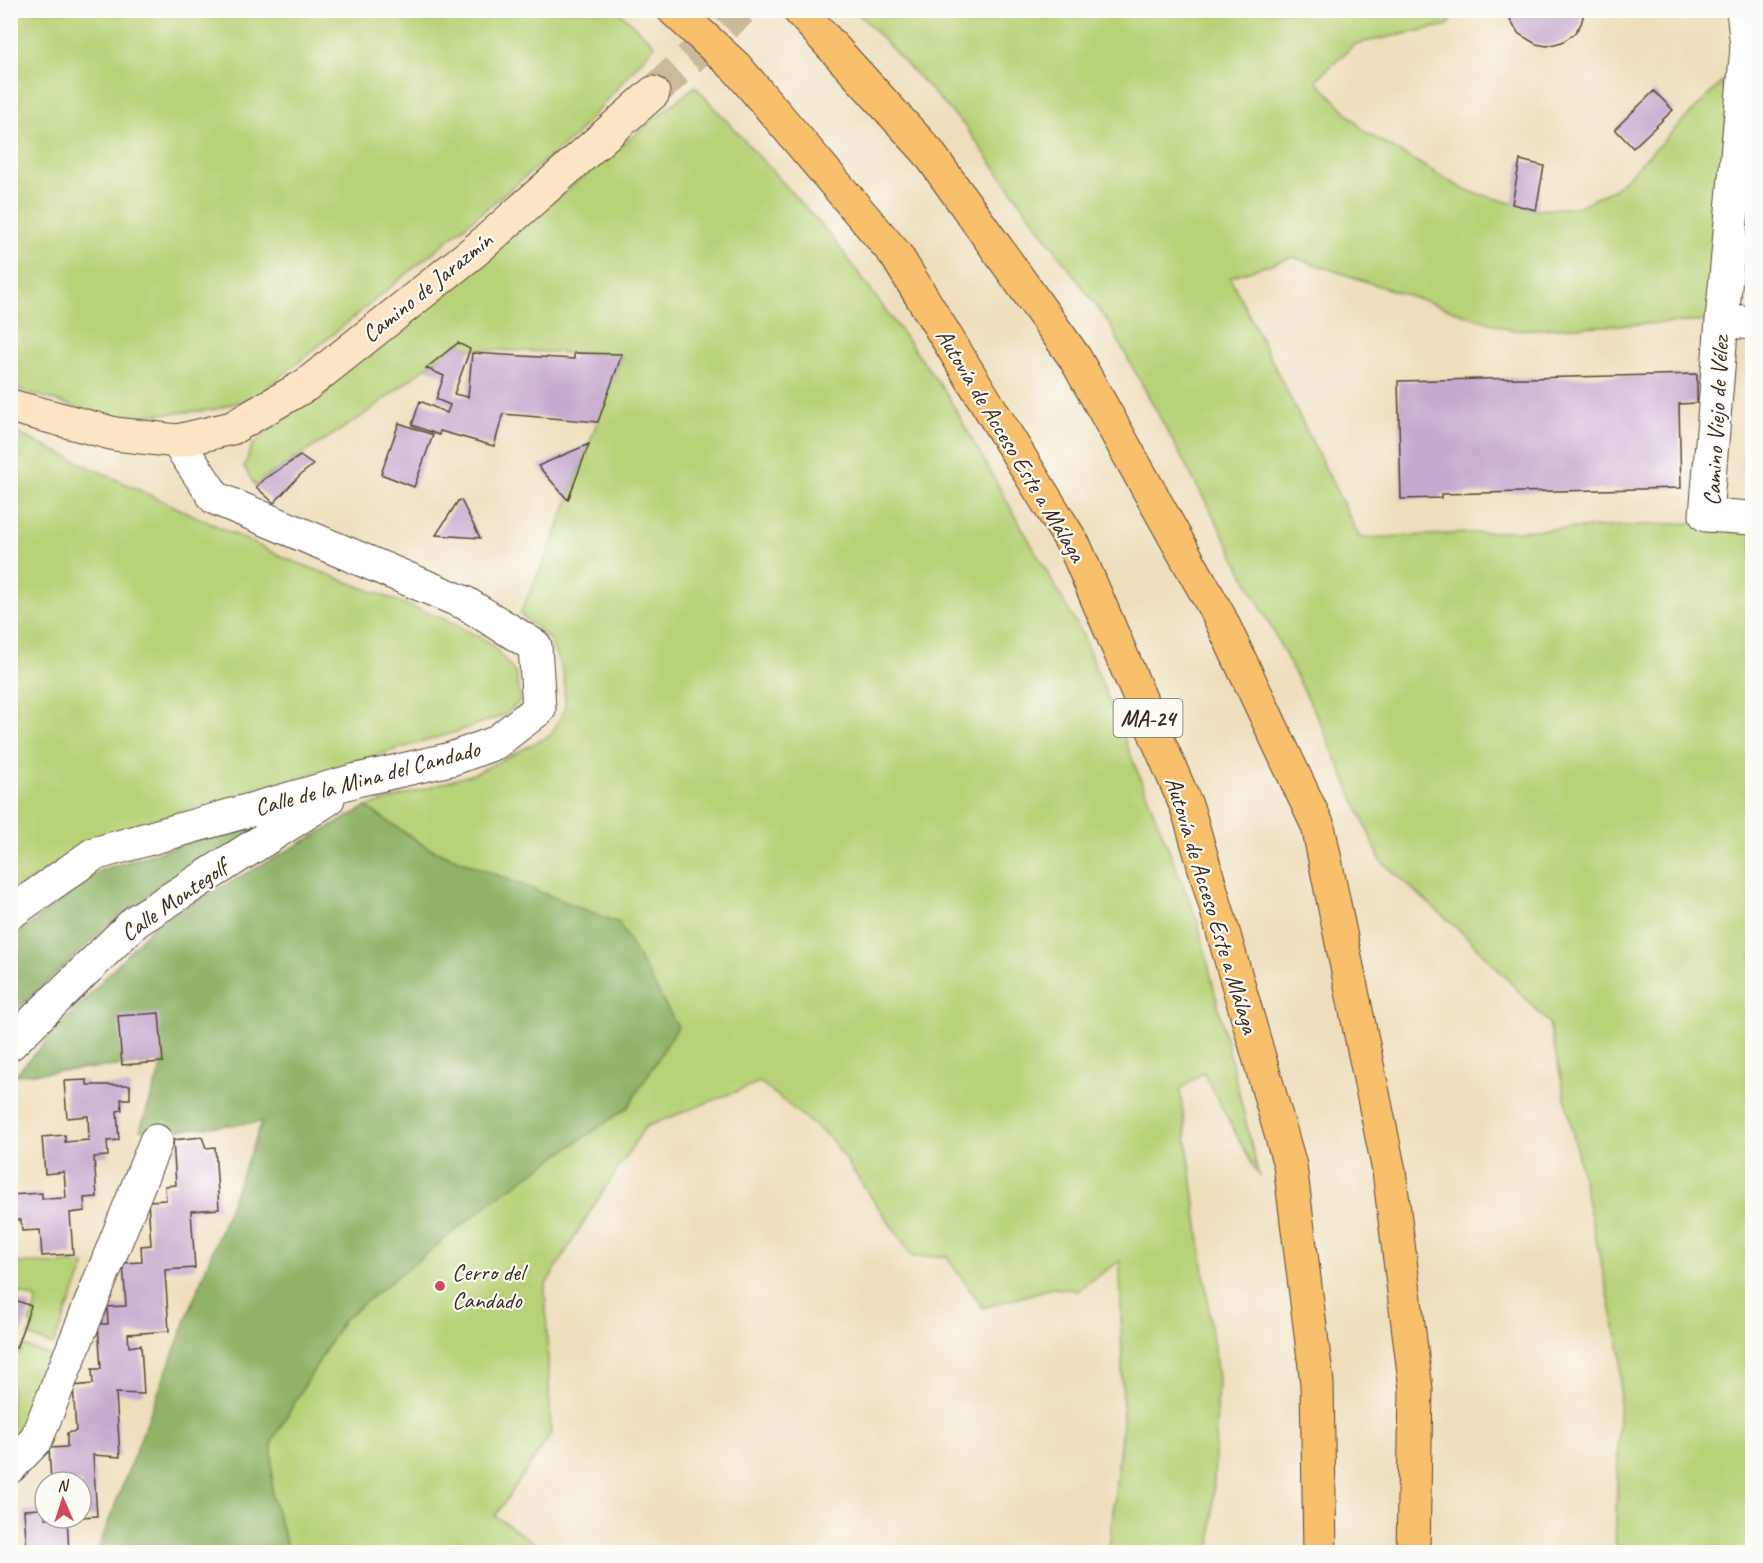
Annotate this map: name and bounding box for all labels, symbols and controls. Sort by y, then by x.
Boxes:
street label: Camino de Jarazmín [356,224,499,349]
street label: Autovía de Acceso Este a Málaga [929,323,1093,568]
street label: Camino Viejo de Vélez [1697,333,1736,507]
road number: MA-24 [1114,699,1182,737]
street label: Calle de la Mina del Candado [251,733,484,822]
street label: Autovía de Acceso Este a Málaga [1159,773,1266,1038]
street label: Calle Montegolf [115,849,237,948]
place label: Cerro del Candado [452,1257,528,1315]
marker: Cerro del Candado [433,1279,447,1293]
north arrow [33,1470,93,1530]
text: N [57,1476,71,1496]

